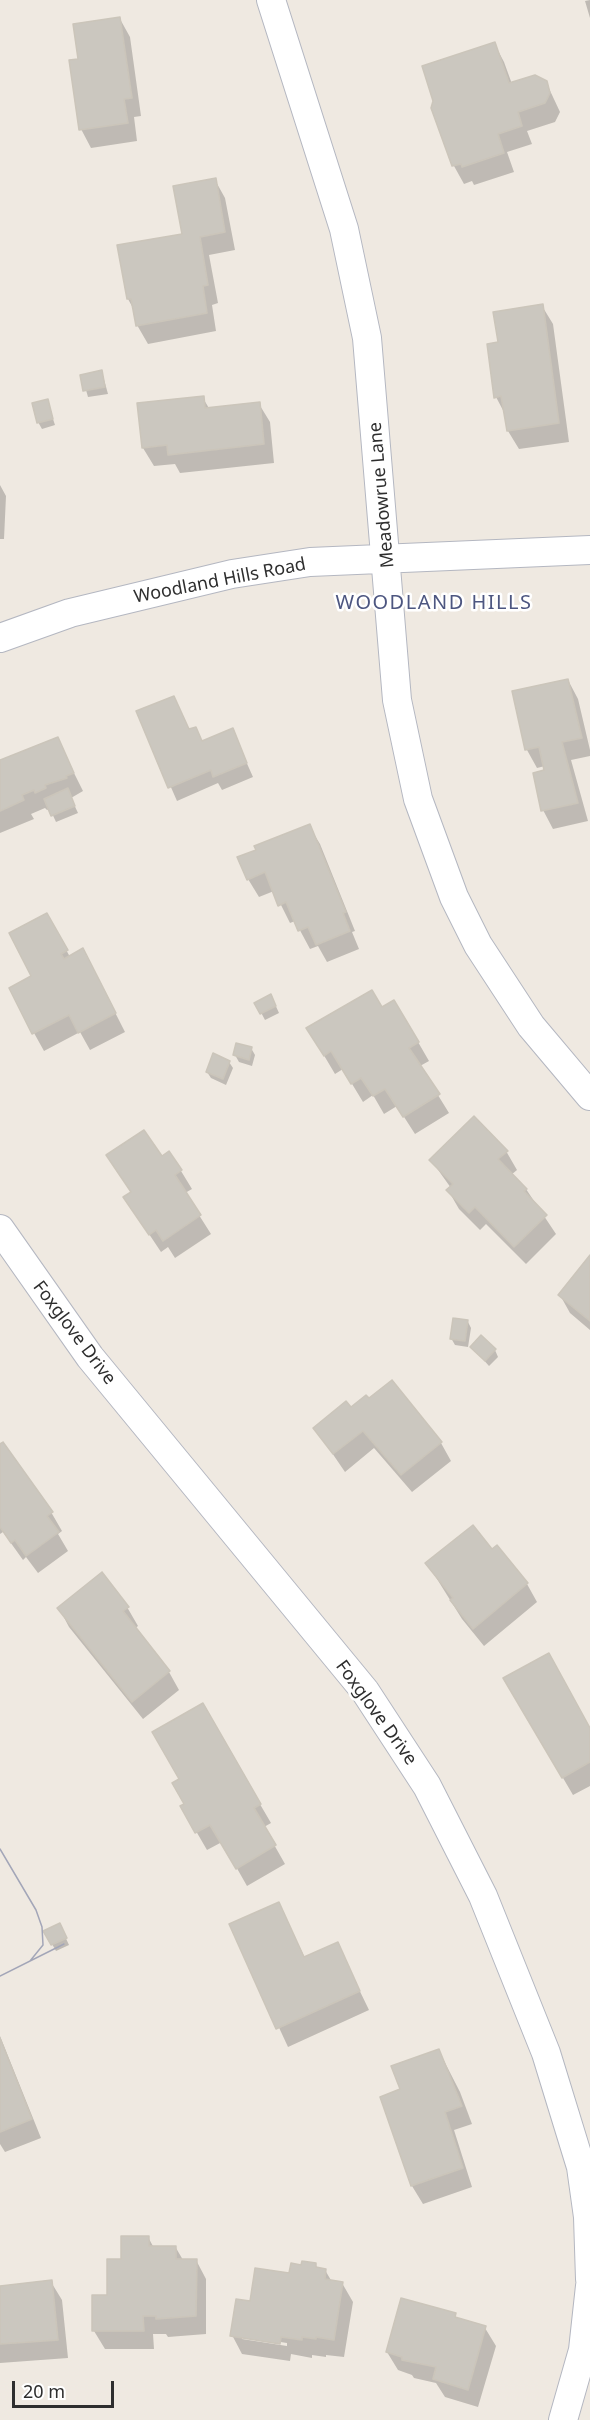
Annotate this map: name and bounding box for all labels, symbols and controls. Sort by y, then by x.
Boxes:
street label: Meadowrue Lane [365,421,399,569]
street label: Woodland Hills Road [132,554,308,608]
district label: WOODLAND HILLS [335,591,533,615]
street label: Foxglove Drive [28,1277,120,1389]
street label: Foxglove Drive [331,1656,421,1770]
scale bar [15,2369,117,2407]
text: 20 m [23,2379,65,2403]

